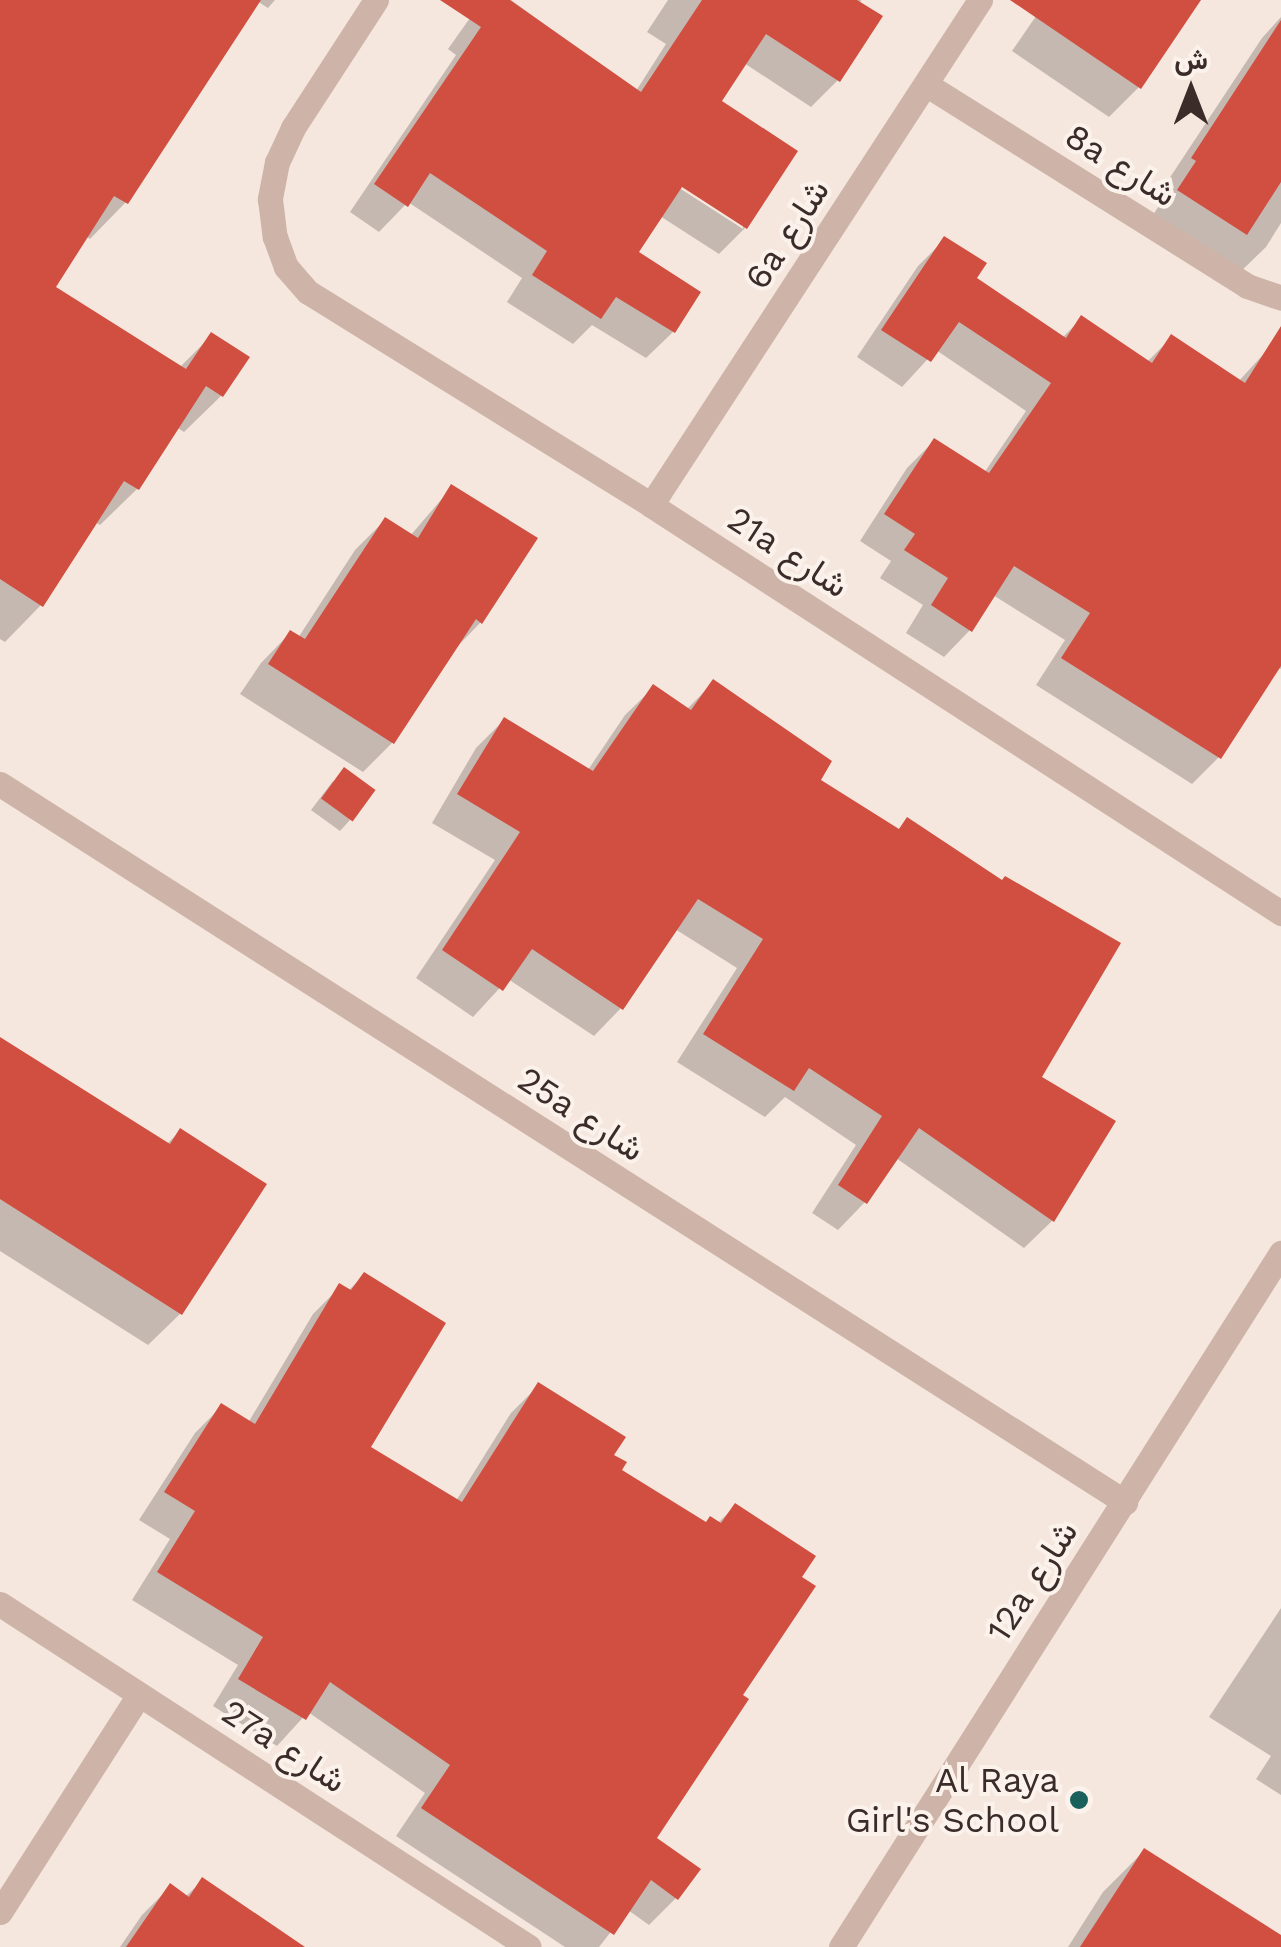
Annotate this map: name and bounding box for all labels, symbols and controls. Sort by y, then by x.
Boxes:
north arrow [1141,40,1241,140]
text: ش [1174,43,1208,76]
street label: 8a شارع [1057,114,1185,216]
street label: 6a شارع [736,171,838,297]
street label: 21a شارع [719,497,857,607]
street label: 25a شارع [510,1057,652,1171]
street label: 12a شارع [977,1512,1087,1650]
street label: 27a شارع [214,1690,354,1802]
place label: Al Raya Girl's School [846,1759,1059,1841]
marker: Al Raya Girl's School [1068,1789,1090,1811]

